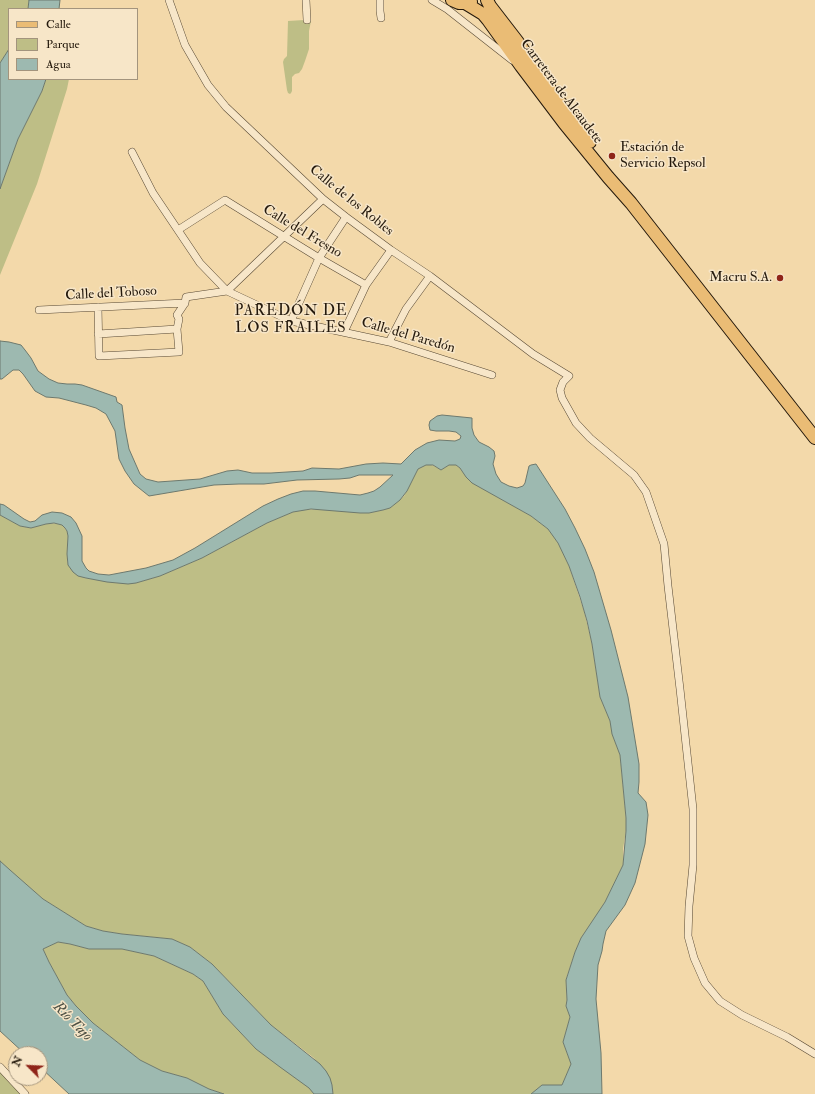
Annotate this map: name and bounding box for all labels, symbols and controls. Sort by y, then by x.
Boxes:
legend [8,8,138,80]
text: Calle [46,17,71,32]
street label: Carretera de Alcaudete [516,36,606,148]
text: Parque [46,37,80,52]
text: Agua [46,57,71,72]
place label: Estación de Servicio Repsol [620,140,706,172]
marker: Estación de Servicio Repsol [607,151,617,161]
street label: Calle de los Robles [306,162,396,240]
street label: Calle del Fresno [259,202,345,262]
place label: Macru S.A. [709,270,772,286]
marker: Macru S.A. [775,273,785,283]
street label: Calle del Toboso [65,283,157,305]
district label: PAREDÓN DE LOS FRAILES [234,303,348,338]
street label: Calle del Paredón [359,315,457,357]
water label: Río Tajo [49,999,95,1045]
north arrow [8,1046,48,1086]
text: N [10,1054,25,1068]

